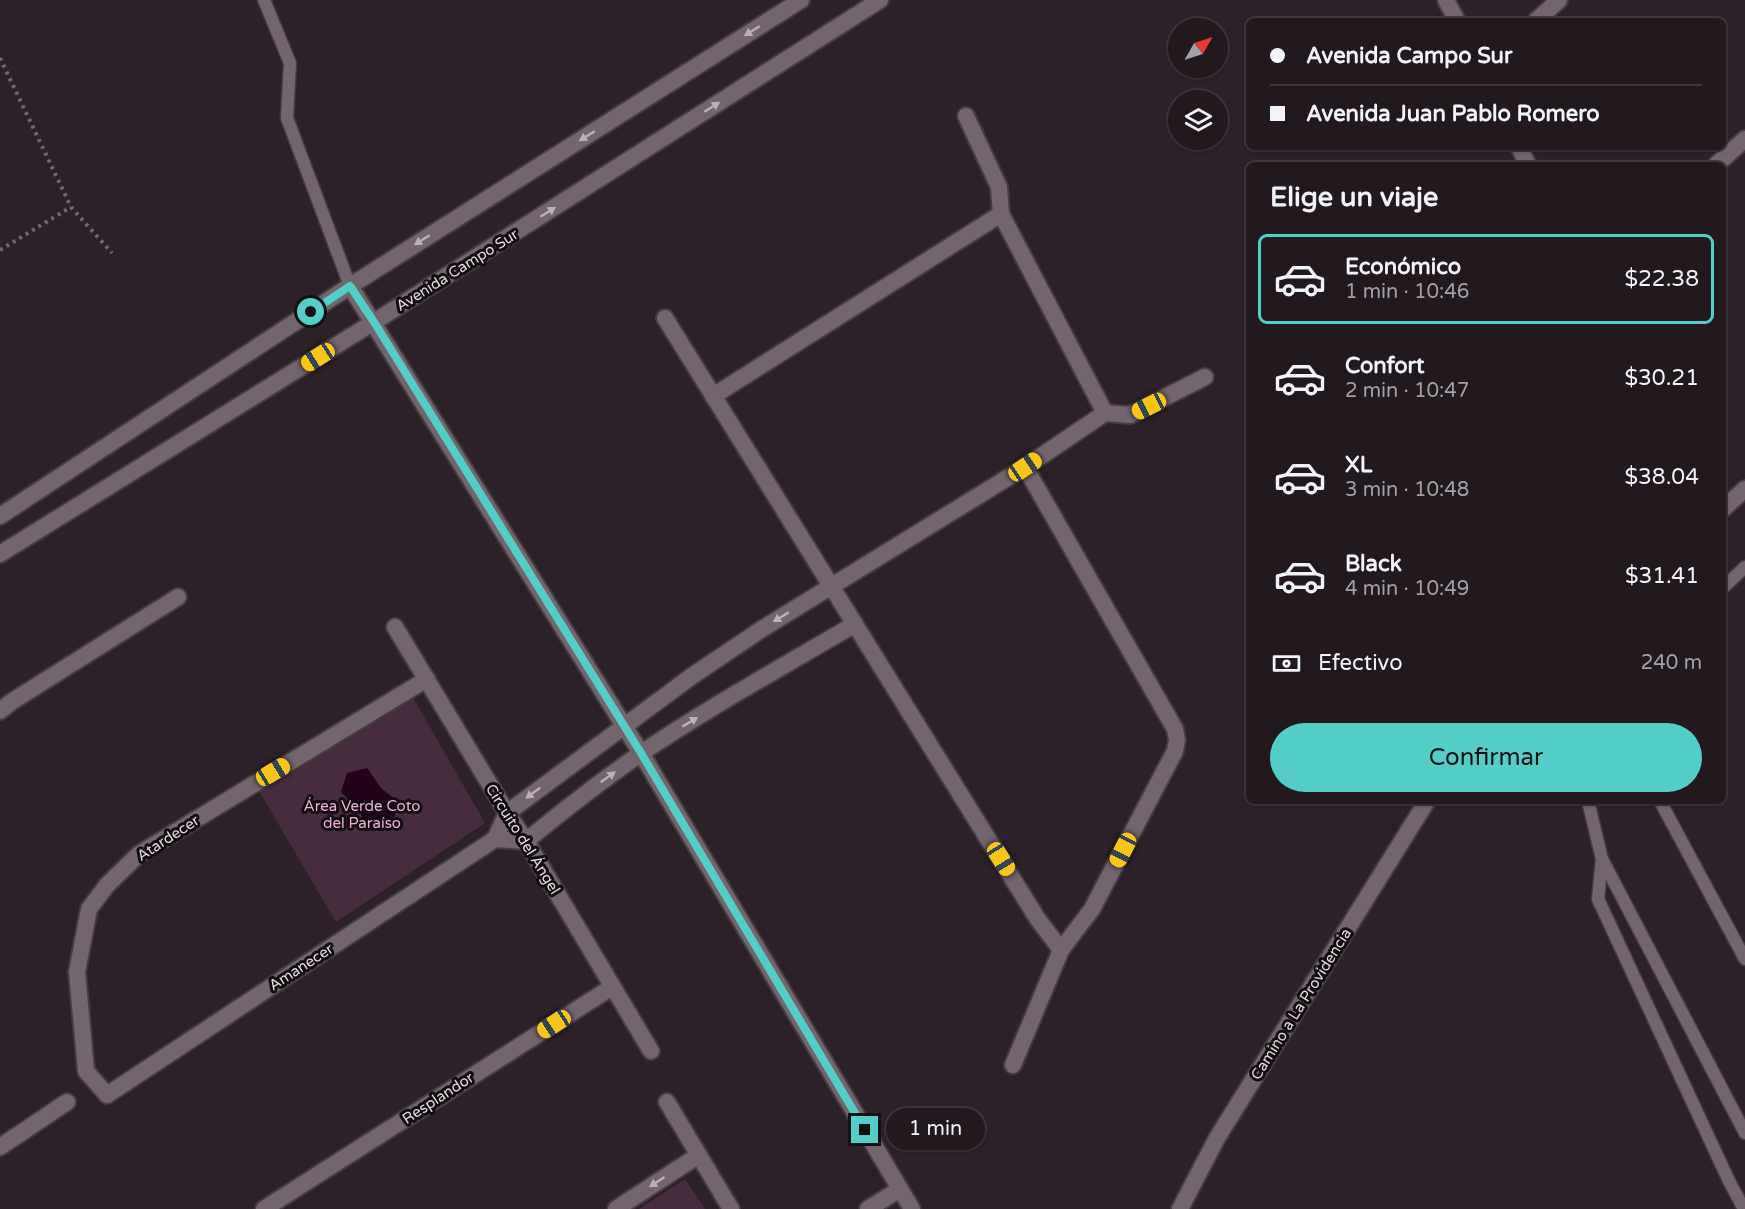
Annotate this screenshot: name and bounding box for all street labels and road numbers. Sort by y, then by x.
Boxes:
street label: Avenida Campo Sur [393,225,522,315]
street label: Circuito del Ángel [482,780,564,898]
street label: Atardecer [133,811,203,865]
street label: Camino a La Providencia [1247,925,1355,1083]
street label: Amanecer [265,939,337,994]
street label: Resplandor [399,1068,477,1128]

